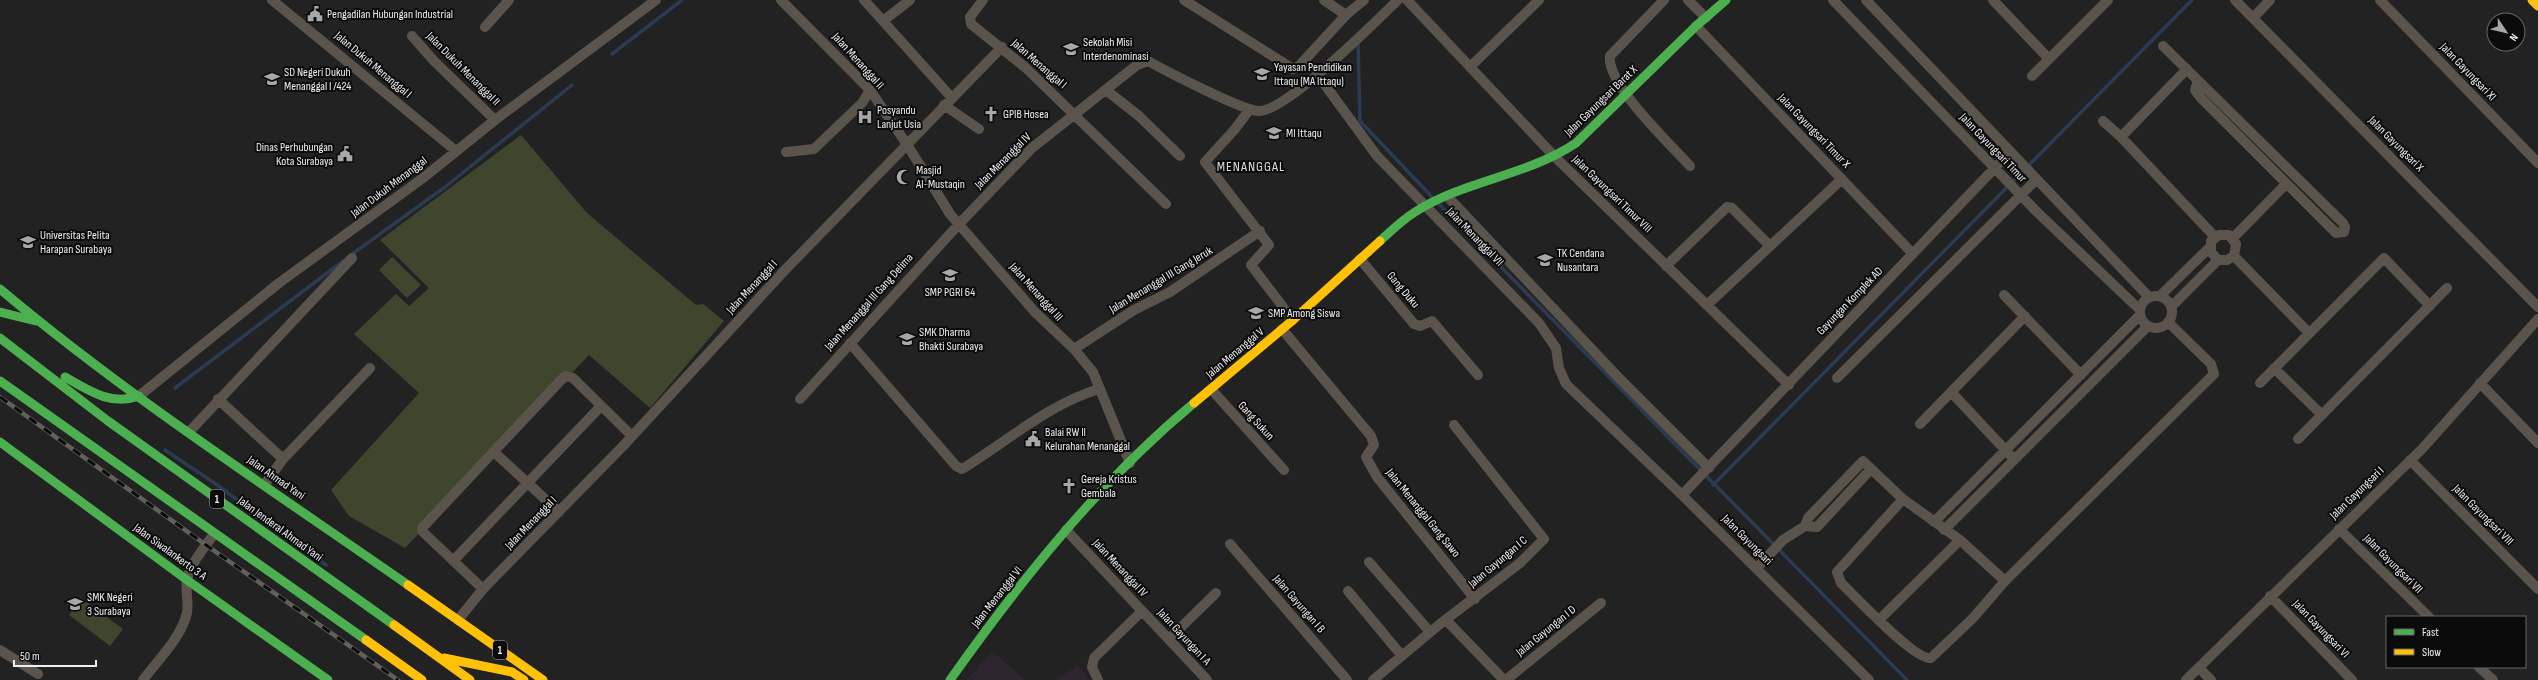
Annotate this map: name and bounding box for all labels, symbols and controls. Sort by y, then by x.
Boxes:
public building icon: Pengadilan Hubungan Industrial [306,5,324,23]
place label: Pengadilan Hubungan Industrial [327,7,453,22]
north arrow [2486,12,2526,52]
street label: Jalan Dukuh Menanggal I [331,28,415,102]
street label: Jalan Dukuh Menanggal II [422,28,503,109]
street label: Jalan Menanggal II [828,29,887,92]
text: N [2507,31,2521,44]
street label: Jalan Menanggal I [1007,35,1070,92]
place label: Sekolah Misi Interdenominasi [1083,35,1148,64]
street label: Jalan Gayungsari XI [2436,39,2499,104]
school or university icon: Sekolah Misi Interdenominasi [1062,40,1080,58]
place label: Yayasan Pendidikan Ittaqu (MA Ittaqu) [1274,60,1352,89]
street label: Jalan Gayungsari Barat X [1561,62,1641,140]
place label: SD Negeri Dukuh Menanggal I /424 [284,65,351,94]
school or university icon: Yayasan Pendidikan Ittaqu (MA Ittaqu) [1253,65,1271,83]
school or university icon: SD Negeri Dukuh Menanggal I /424 [263,70,281,88]
street label: Jalan Gayungsari Timur X [1774,90,1854,172]
place label: Posyandu Lanjut Usia [877,103,921,132]
church icon: GPIB Hosea [982,105,1000,123]
place label: GPIB Hosea [1003,107,1049,122]
hospital icon: Posyandu Lanjut Usia [856,108,874,126]
street label: Jalan Gayungsari Timur [1955,109,2030,186]
street label: Jalan Gayungsari X [2364,112,2428,176]
school or university icon: MI Ittaqu [1265,124,1283,142]
place label: MI Ittaqu [1286,126,1322,141]
street label: Jalan Menanggal IV [971,129,1035,193]
place label: Dinas Perhubungan Kota Surabaya [256,140,333,169]
public building icon: Dinas Perhubungan Kota Surabaya [336,145,354,163]
street label: Jalan Gayungsari Timur VIII [1568,151,1655,236]
street label: Jalan Dukuh Menanggal [347,153,430,221]
district label: MENANGGAL [1217,158,1285,175]
place label: Masjid Al-Mustaqin [915,163,965,192]
mosque icon: Masjid Al-Mustaqin [895,168,913,186]
street label: Jalan Menanggal VII [1442,204,1507,270]
place label: Universitas Pelita Harapan Surabaya [40,228,112,257]
school or university icon: Universitas Pelita Harapan Surabaya [19,233,37,251]
street label: Jalan Menanggal III Gang Jeruk [1106,243,1216,317]
place label: TK Cendana Nusantara [1557,246,1605,275]
street label: Jalan Menanggal III Gang Delima [821,250,917,354]
school or university icon: TK Cendana Nusantara [1536,251,1554,269]
street label: Jalan Menanggal I [722,257,781,318]
street label: Jalan Menanggal III [1005,259,1066,324]
street label: Gayungan Komplek AD [1814,264,1886,338]
school or university icon: SMP PGRI 64 [941,266,959,284]
street label: Gang Duku [1383,269,1423,311]
place label: SMP PGRI 64 [925,285,975,300]
school or university icon: SMP Among Siswa [1247,304,1265,322]
place label: SMP Among Siswa [1268,306,1340,321]
street label: Jalan Menanggal V [1202,324,1268,382]
place label: SMK Dharma Bhakti Surabaya [919,325,983,354]
school or university icon: SMK Dharma Bhakti Surabaya [898,330,916,348]
street label: Gang Sukun [1235,398,1277,444]
place label: Balai RW II Kelurahan Menanggal [1045,425,1130,454]
public building icon: Balai RW II Kelurahan Menanggal [1024,430,1042,448]
street label: Jalan Ahmad Yani [243,452,308,503]
street label: Jalan Gayungsari I [2326,463,2387,523]
street label: Jalan Menanggal Gang Sawo [1382,465,1463,560]
place label: Gereja Kristus Gembala [1081,472,1137,501]
church icon: Gereja Kristus Gembala [1060,477,1078,495]
street label: Jalan Gayungsari VIII [2449,481,2517,549]
road number: 1 [210,490,224,508]
street label: Jalan Jenderal Ahmad Yani [234,493,325,565]
street label: Jalan Menanggal I [501,493,560,554]
street label: Jalan Gayungsari [1718,511,1775,568]
street label: Jalan Siwalankerto 3 A [130,520,210,584]
street label: Jalan Gayungsari VII [2360,531,2426,597]
street label: Jalan Gayungan I C [1465,533,1531,592]
street label: Jalan Menanggal IV [1089,535,1151,601]
street label: Jalan Menanggal VI [968,563,1026,631]
street label: Jalan Gayungan I B [1269,571,1328,636]
place label: SMK Negeri 3 Surabaya [87,590,133,619]
school or university icon: SMK Negeri 3 Surabaya [66,595,84,613]
street label: Jalan Gayungsari VI [2289,596,2353,661]
street label: Jalan Gayungan I D [1512,602,1579,660]
street label: Jalan Gayungan I A [1153,605,1215,669]
legend [2386,616,2526,668]
text: Fast [2422,625,2439,640]
road number: 1 [493,641,507,659]
scale bar [14,642,96,668]
text: Slow [2422,645,2441,660]
text: 50 m [20,649,40,664]

